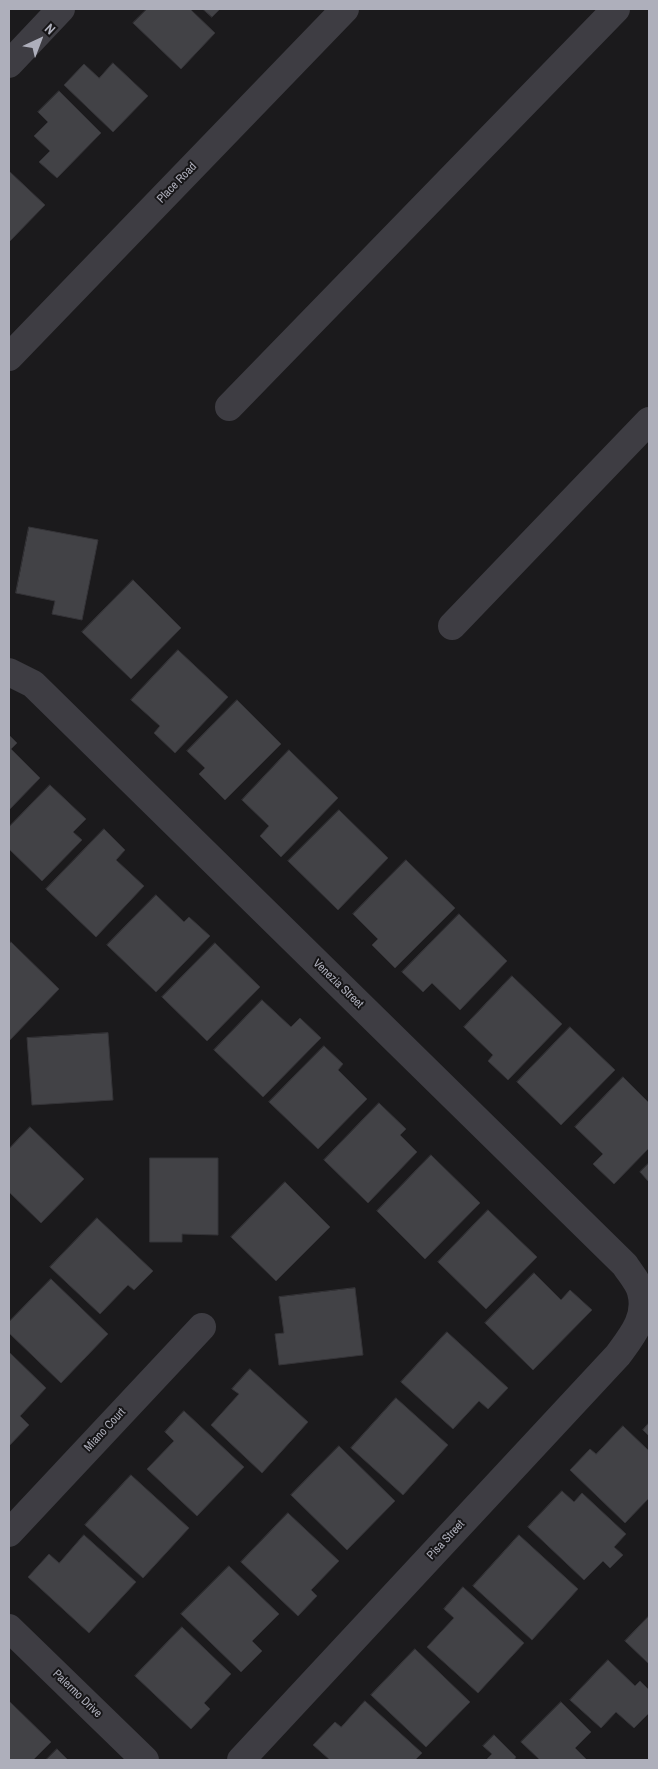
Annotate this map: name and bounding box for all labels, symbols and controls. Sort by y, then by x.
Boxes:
north arrow [15,15,65,65]
text: N [41,20,59,38]
street label: Place Road [154,160,200,206]
street label: Venezia Street [310,956,366,1012]
street label: Miano Court [81,1405,129,1455]
street label: Pisa Street [424,1517,468,1563]
street label: Palermo Drive [49,1667,105,1721]

